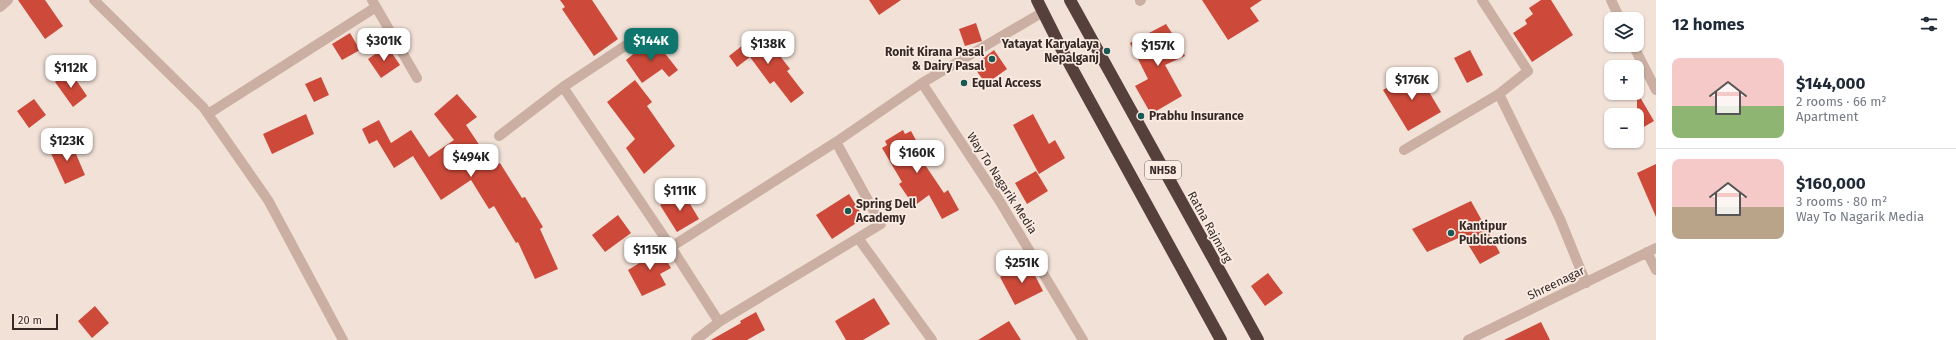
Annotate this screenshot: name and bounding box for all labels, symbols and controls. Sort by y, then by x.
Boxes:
map controls [1604,12,1644,148]
button: layers [1604,12,1644,52]
icon: filters [1918,13,1940,35]
text: 12 homes [1672,14,1744,35]
pin: $301K [356,28,412,62]
pin: $144K [623,28,679,62]
pin: $138K [740,31,796,65]
text: $301K [366,33,402,48]
text: $144K [633,33,669,48]
pin: $157K [1130,33,1186,67]
text: $138K [750,36,786,51]
place label: Yatayat Karyalaya Nepalganj [1001,37,1099,65]
text: $157K [1141,38,1175,53]
place label: Ronit Kirana Pasal & Dairy Pasal [885,45,984,73]
marker: Yatayat Karyalaya Nepalganj [1102,46,1112,56]
marker: Ronit Kirana Pasal & Dairy Pasal [987,54,997,64]
pin: $112K [43,55,99,89]
text: $112K [54,60,88,75]
button: + [1604,60,1644,100]
pin: $176K [1384,67,1440,101]
text: $176K [1395,72,1429,87]
text: $144,000 [1796,73,1866,94]
icon: home [1704,74,1752,122]
place label: Equal Access [972,76,1041,90]
marker: Equal Access [959,78,969,88]
text: 2 rooms · 66 m² [1796,94,1887,109]
button: − [1604,108,1644,148]
place label: Prabhu Insurance [1149,109,1244,123]
text: Apartment [1796,109,1858,124]
marker: Prabhu Insurance [1136,111,1146,121]
pin: $123K [39,128,95,162]
street label: Way To Nagarik Media [964,130,1040,236]
text: $123K [50,133,84,148]
pin: $160K [889,140,945,174]
pin: $494K [443,144,499,178]
text: $160K [899,145,935,160]
text: $494K [453,149,489,164]
road number: NH58 [1145,161,1181,179]
text: $160,000 [1796,173,1866,194]
icon: home [1704,175,1752,223]
pin: $111K [652,178,708,212]
text: $111K [664,183,696,198]
street label: Ratna Rajmarg [1185,189,1236,266]
text: 3 rooms · 80 m² [1796,194,1887,209]
place label: Spring Dell Academy [855,197,917,225]
marker: Spring Dell Academy [843,206,853,216]
text: Way To Nagarik Media [1796,209,1924,224]
place label: Kantipur Publications [1459,219,1527,247]
marker: Kantipur Publications [1446,228,1456,238]
pin: $115K [622,237,678,271]
text: $115K [633,242,667,257]
pin: $251K [994,250,1050,284]
text: $251K [1005,255,1039,270]
street label: Shreenagar [1525,263,1587,303]
scale bar [12,312,58,331]
text: 20 m [18,314,42,327]

